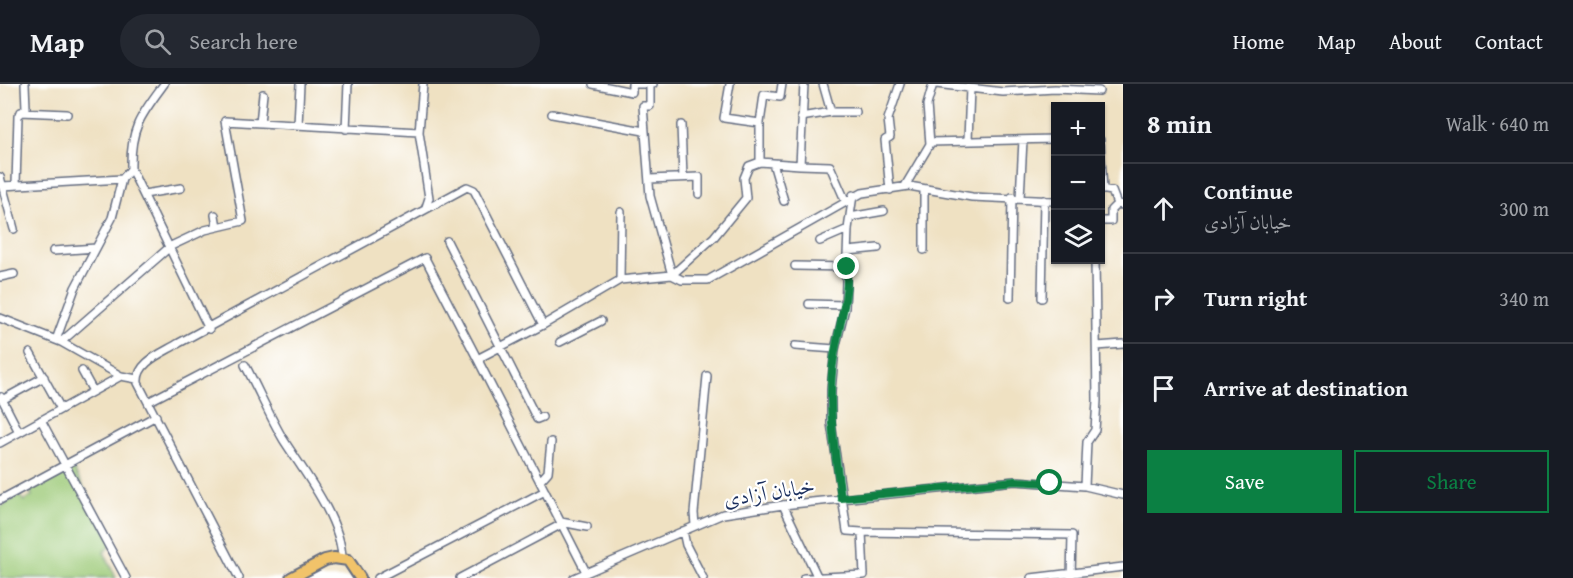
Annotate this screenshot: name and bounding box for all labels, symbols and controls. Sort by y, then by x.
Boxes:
search box [120,14,540,68]
text: Map [30,21,84,62]
icon: search [141,25,174,58]
text: Search here [189,25,298,57]
text: Home [1233,26,1284,57]
text: Map [1317,26,1356,57]
text: About [1389,26,1442,57]
text: Contact [1475,26,1543,57]
map controls [1051,102,1105,264]
button: + [1051,102,1105,156]
text: 8 min [1147,104,1212,143]
text: Walk · 640 m [1446,109,1549,138]
button: − [1051,156,1105,210]
text: Continue [1204,175,1293,207]
icon: ahead [1147,192,1180,225]
text: 300 m [1499,194,1549,223]
text: خیابان آزادی [1204,207,1292,236]
button: layers [1051,210,1105,264]
route end [833,253,859,279]
icon: right [1147,282,1180,315]
text: Turn right [1204,282,1307,314]
text: 340 m [1499,284,1549,313]
icon: arrive [1147,372,1180,405]
text: Arrive at destination [1204,372,1408,404]
button: Save [1147,450,1342,513]
button: Share [1354,450,1549,513]
street label: خیابان آزادی [721,469,817,515]
route start [1036,469,1062,495]

